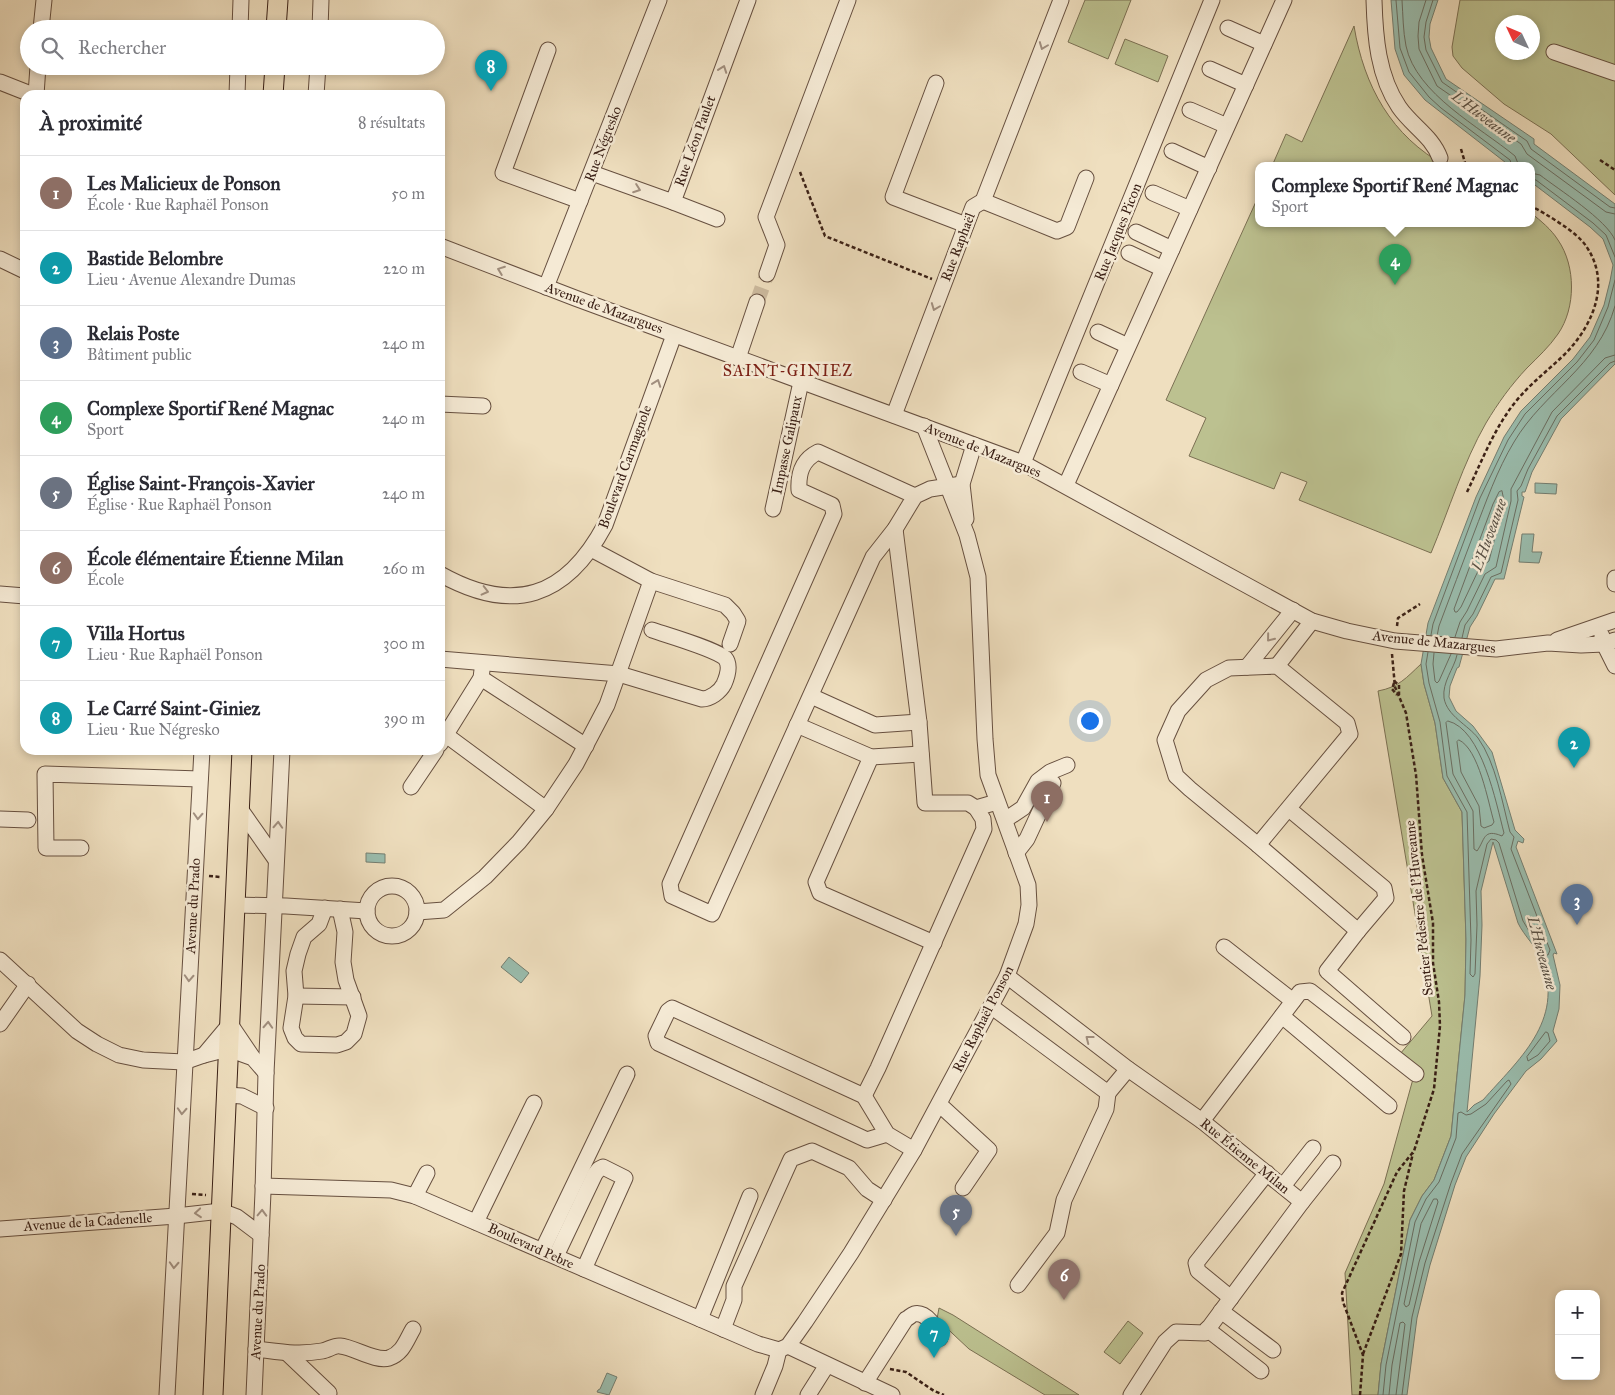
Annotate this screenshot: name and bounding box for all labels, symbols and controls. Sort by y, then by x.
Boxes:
north arrow [1495,15,1540,60]
search box [20,20,445,75]
icon: search [38,34,66,62]
text: Rechercher [78,36,166,59]
one-way arrow [1039,41,1049,49]
pin: 8 [475,50,507,91]
one-way arrow [717,65,727,73]
water label: L'Huveaune [1448,87,1520,147]
street label: Rue Léon Paulet [671,93,719,189]
street label: Rue Négresko [581,104,625,184]
text: À proximité [40,110,142,136]
text: 8 résultats [358,113,425,132]
popup [1255,162,1535,227]
text: Les Malicieux de Ponson [87,172,281,195]
text: Complexe Sportif René Magnac [1271,174,1519,197]
street label: Rue Jacques Picon [1091,180,1146,284]
one-way arrow [633,183,641,193]
text: 1 [53,184,59,203]
text: 50 m [391,184,425,203]
text: École · Rue Raphaël Ponson [87,195,269,214]
text: Sport [1271,197,1308,216]
street label: Rue Raphaël [937,210,979,284]
pin: 4 [1379,244,1411,285]
text: Bastide Belombre [87,247,223,270]
text: 2 [52,259,60,278]
text: 220 m [383,259,425,278]
one-way arrow [497,265,506,276]
text: Lieu · Avenue Alexandre Dumas [87,270,296,289]
street label: Avenue de Mazargues [542,278,665,337]
one-way arrow [931,302,941,311]
text: Relais Poste [87,322,179,345]
text: 3 [53,334,59,353]
text: 240 m [382,334,425,353]
text: Bâtiment public [87,345,192,364]
district label: SAINT-GINIEZ [723,361,853,380]
one-way arrow [651,379,661,388]
street label: Impasse Galipaux [768,394,806,496]
text: Complexe Sportif René Magnac [87,397,334,420]
street label: Boulevard Carmagnole [595,403,655,531]
text: 4 [52,409,60,428]
text: 240 m [382,409,425,428]
street label: Avenue de Mazargues [921,419,1044,481]
text: Sport [87,420,124,439]
text: Église Saint-François-Xavier [87,472,315,495]
text: 5 [52,484,60,503]
text: 240 m [382,484,425,503]
text: Église · Rue Raphaël Ponson [87,495,272,514]
water label: L'Huveaune [1467,496,1510,574]
text: École élémentaire Étienne Milan [87,547,343,570]
text: 6 [52,559,60,578]
text: 260 m [383,559,425,578]
text: École [87,570,124,589]
one-way arrow [481,585,490,596]
text: Villa Hortus [87,622,185,645]
street label: Avenue de Mazargues [1370,627,1497,657]
one-way arrow [1267,633,1276,642]
text: 7 [52,634,60,653]
text: 300 m [383,634,425,653]
text: Lieu · Rue Raphaël Ponson [87,645,263,664]
text: Le Carré Saint-Giniez [87,697,260,720]
your location [1077,708,1103,734]
text: 8 [52,709,60,728]
text: 390 m [384,709,425,728]
text: Lieu · Rue Négresko [87,720,220,739]
pin: 2 [1558,727,1590,768]
pin: 1 [1031,781,1063,822]
one-way arrow [193,812,204,820]
street label: Sentier Pédestre de l'Huveaune [1401,819,1437,997]
one-way arrow [273,821,284,829]
street label: Avenue du Prado [182,858,204,955]
pin: 3 [1561,884,1593,925]
water label: L'Huveaune [1523,913,1561,992]
street label: Rue Raphaël Ponson [949,963,1017,1075]
one-way arrow [184,975,195,983]
one-way arrow [263,1020,274,1028]
one-way arrow [1086,1035,1095,1044]
one-way arrow [176,1107,187,1115]
street label: Rue Étienne Milan [1197,1113,1295,1198]
pin: 5 [940,1195,972,1236]
one-way arrow [194,1207,202,1218]
one-way arrow [257,1208,267,1216]
street label: Avenue de la Cadenelle [22,1209,153,1235]
street label: Boulevard Pebre [485,1219,577,1273]
pin: 6 [1048,1259,1080,1300]
one-way arrow [168,1261,179,1269]
street label: Avenue du Prado [247,1264,269,1361]
map controls [1555,1290,1600,1380]
button: + [1555,1290,1600,1335]
pin: 7 [918,1317,950,1358]
button: − [1555,1335,1600,1380]

